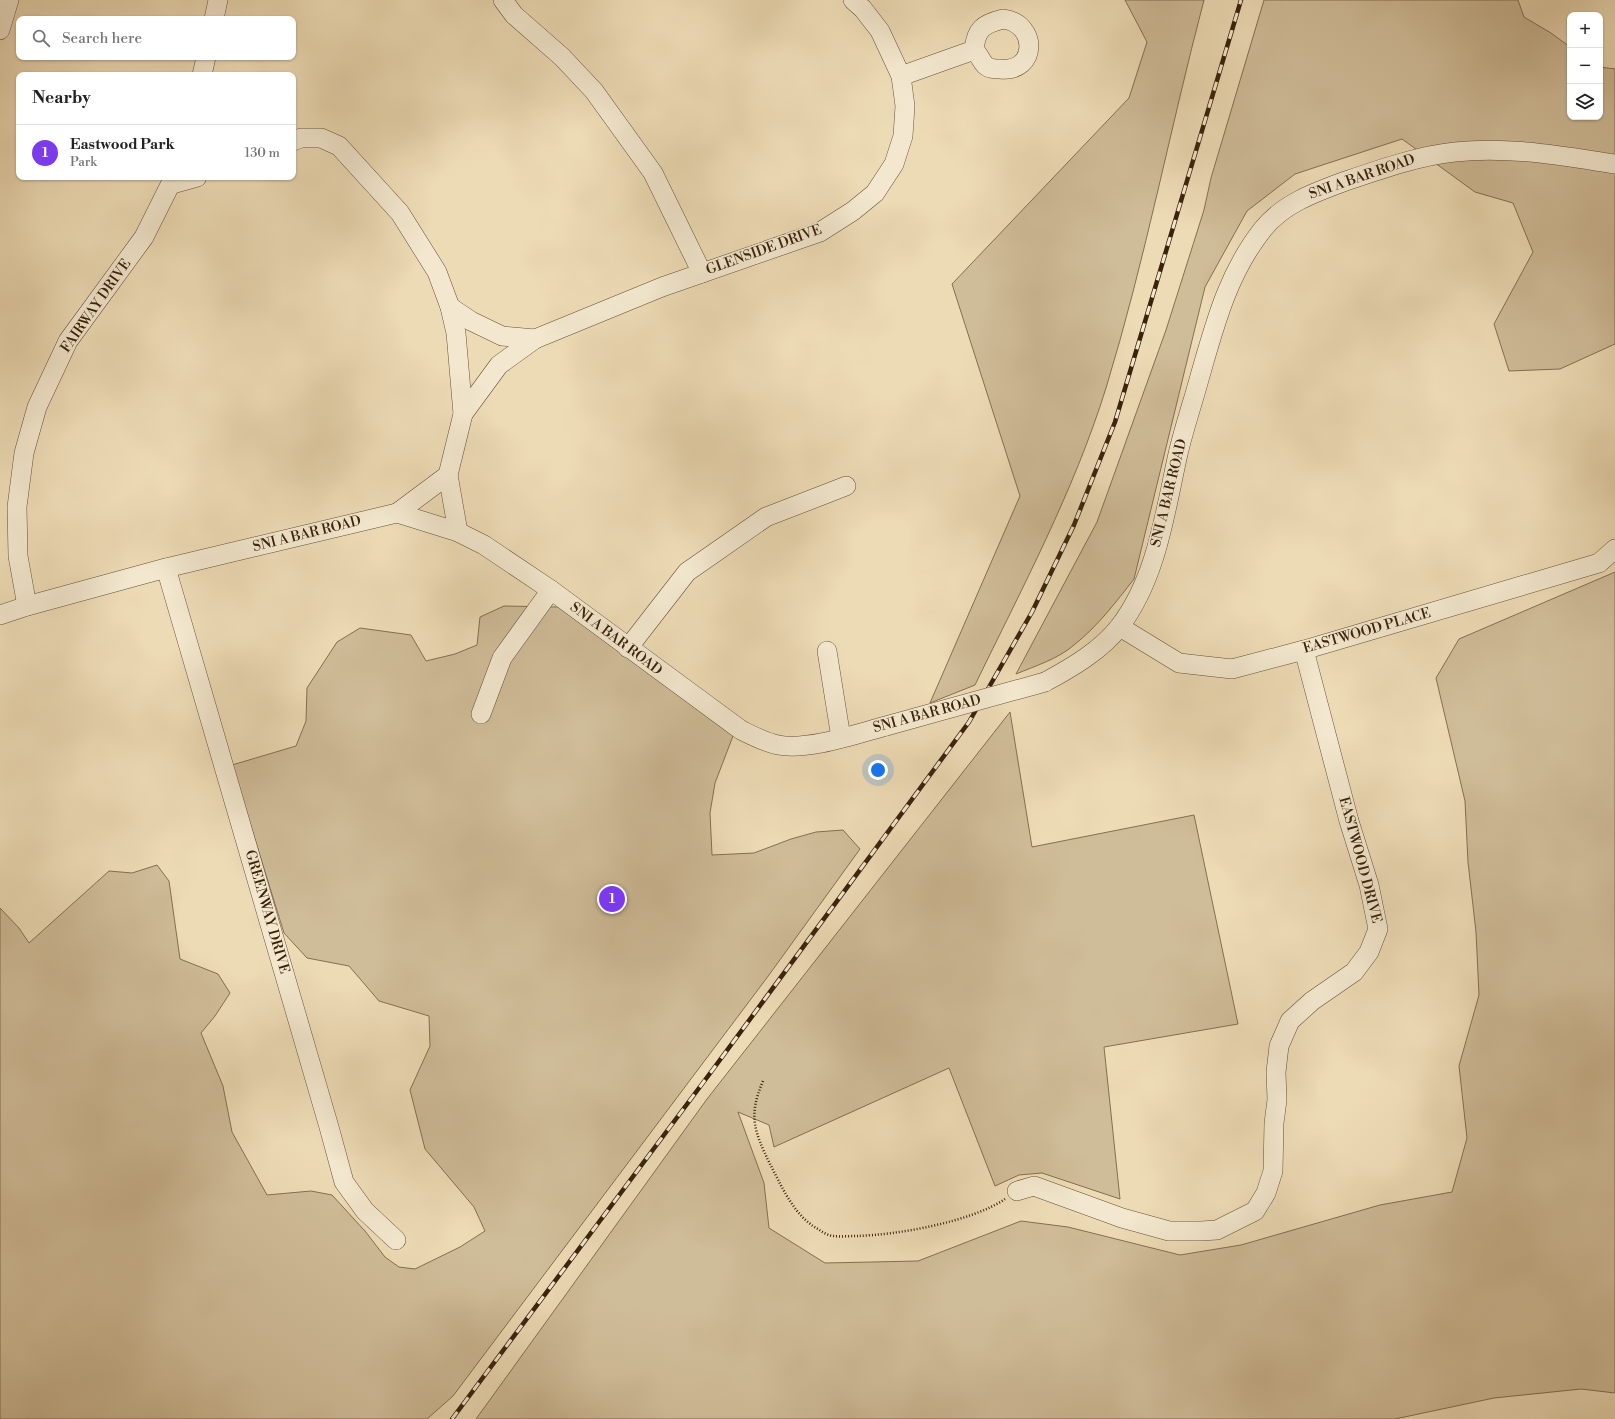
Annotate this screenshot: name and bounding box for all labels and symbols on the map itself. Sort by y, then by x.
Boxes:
street label: SNI A BAR ROAD [1307,150,1418,204]
street label: GLENSIDE DRIVE [704,221,824,279]
street label: FAIRWAY DRIVE [57,256,135,356]
street label: SNI A BAR ROAD [1147,437,1191,549]
street label: SNI A BAR ROAD [251,512,363,556]
street label: SNI A BAR ROAD [566,598,666,680]
street label: EASTWOOD PLACE [1301,604,1433,658]
street label: SNI A BAR ROAD [871,691,983,737]
your location [868,760,888,780]
street label: EASTWOOD DRIVE [1334,795,1386,925]
street label: GREENWAY DRIVE [241,848,293,976]
pin: 1 [599,884,625,914]

